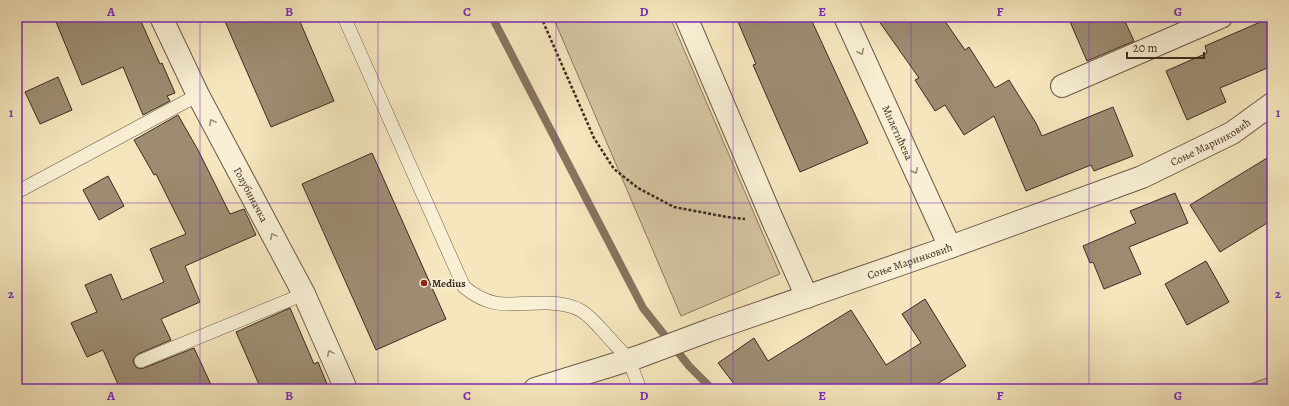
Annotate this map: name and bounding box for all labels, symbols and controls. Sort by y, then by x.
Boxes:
text: A [106,3,116,20]
text: B [285,3,293,20]
text: C [463,3,471,20]
text: D [639,3,649,20]
text: E [818,3,826,20]
text: F [997,3,1004,20]
text: G [1174,3,1182,20]
scale bar [1127,34,1204,60]
text: 20 m [1133,40,1157,56]
one-way arrow [856,48,864,56]
street label: Милетићева [878,103,917,163]
text: 1 [9,104,14,121]
text: 1 [1276,104,1281,121]
street label: Соње Маринковић [1168,115,1254,170]
one-way arrow [209,119,217,126]
street label: Голубиначка [230,165,272,226]
one-way arrow [911,167,919,174]
one-way arrow [270,233,278,241]
street label: Соње Маринковић [865,240,954,283]
place label: Medius [432,276,466,291]
marker: Medius [419,278,429,288]
text: 2 [8,285,15,302]
text: 2 [1275,285,1282,302]
one-way arrow [327,350,335,358]
text: A [106,387,116,404]
text: B [285,387,293,404]
text: C [463,387,471,404]
text: D [639,387,649,404]
text: E [818,387,826,404]
text: F [997,387,1004,404]
text: G [1174,387,1182,404]

